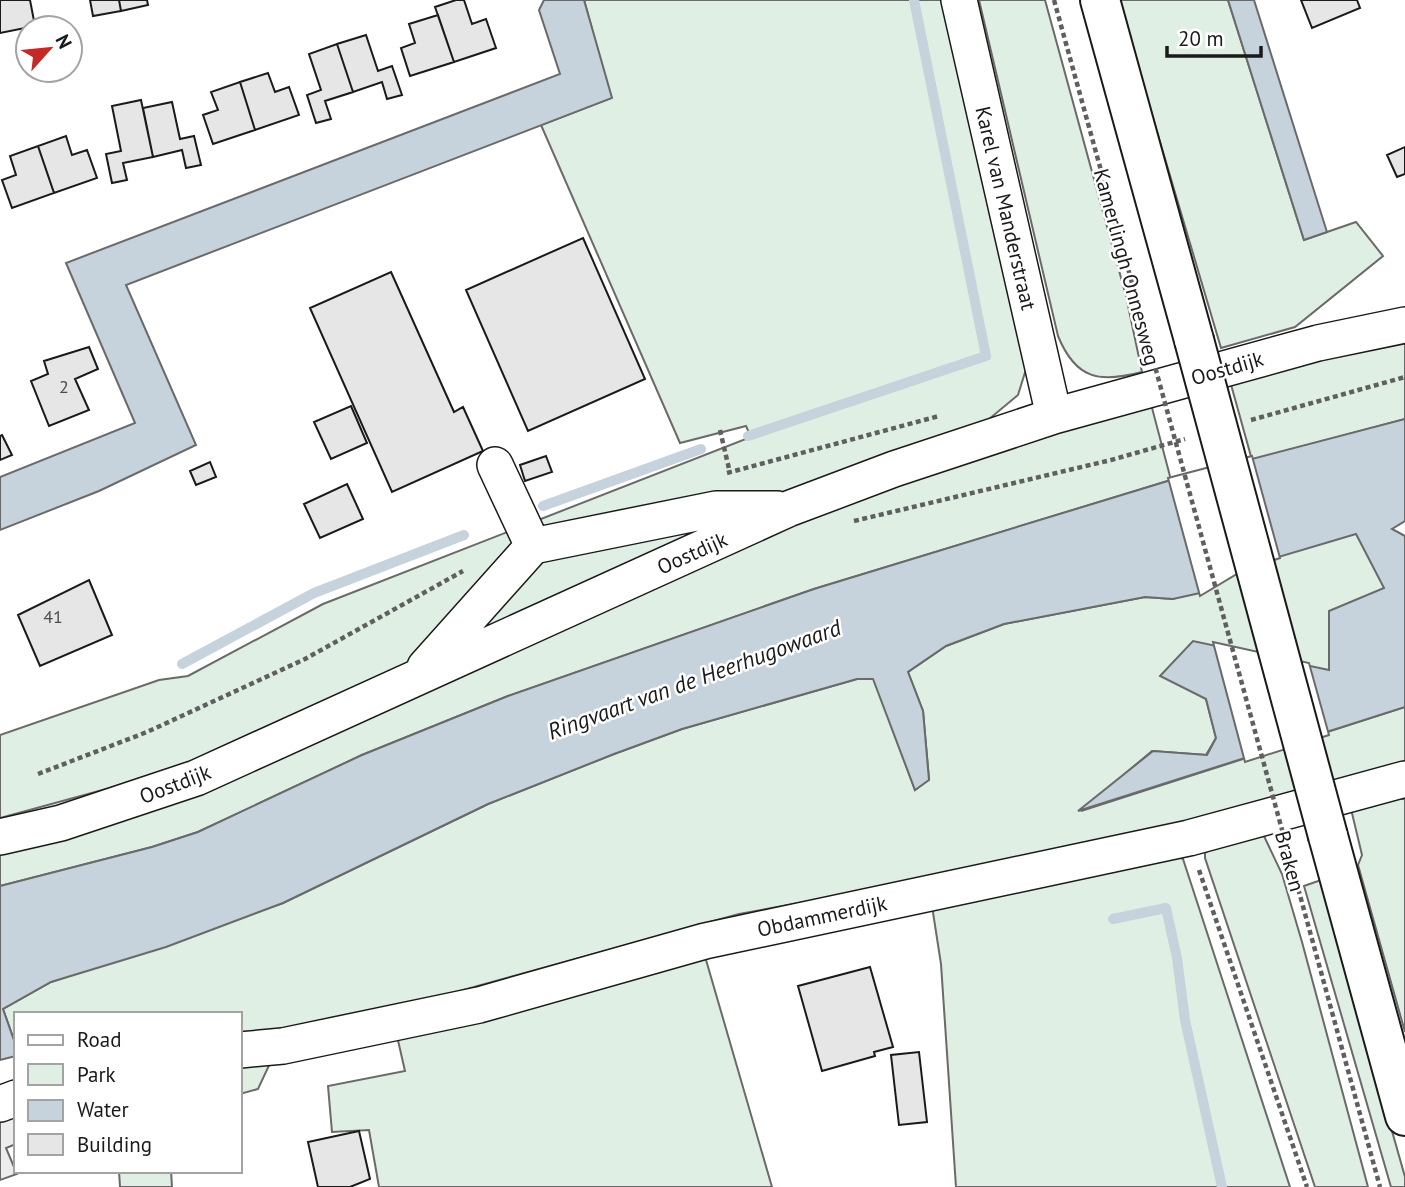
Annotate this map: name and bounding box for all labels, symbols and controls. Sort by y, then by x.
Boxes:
north arrow [14,14,84,84]
scale bar [1167,14,1262,58]
text: 20 m [1178,25,1224,52]
text: N [51,30,78,52]
street label: Karel van Manderstraat [969,104,1043,312]
street label: Kamerlingh Onnesweg [1088,166,1166,368]
street label: Oostdijk [1188,345,1266,391]
house number: 2 [59,375,69,398]
street label: Oostdijk [653,526,731,580]
house number: 41 [43,605,63,628]
water label: Ringvaart van de Heerhugowaard [543,612,846,746]
street label: Oostdijk [136,758,214,810]
street label: Braken [1269,828,1311,894]
street label: Obdammerdijk [755,889,889,943]
legend [14,1012,242,1173]
text: Road [77,1026,121,1053]
text: Park [77,1061,116,1088]
text: Water [77,1096,129,1123]
text: Building [77,1131,152,1158]

